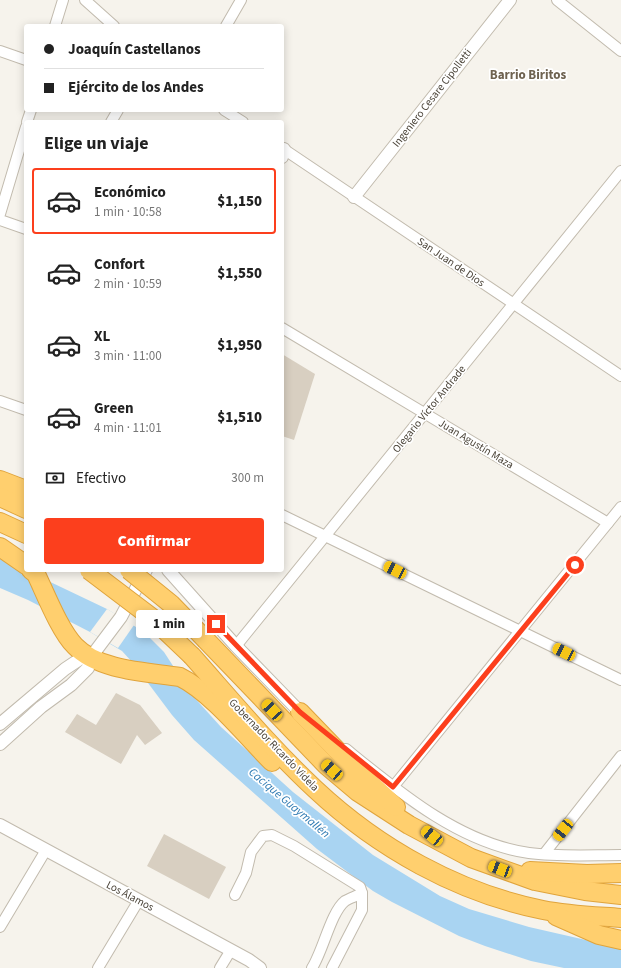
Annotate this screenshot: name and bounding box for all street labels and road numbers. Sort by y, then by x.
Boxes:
street label: Ingeniero Cesare Cipolletti [389,46,475,150]
street label: San Juan de Dios [414,234,488,290]
street label: Olegario Víctor Andrade [389,362,469,456]
street label: Juan Agustín Maza [436,416,516,472]
street label: Gobernador Ricardo Videla [226,695,322,795]
street label: Los Álamos [104,877,157,915]

